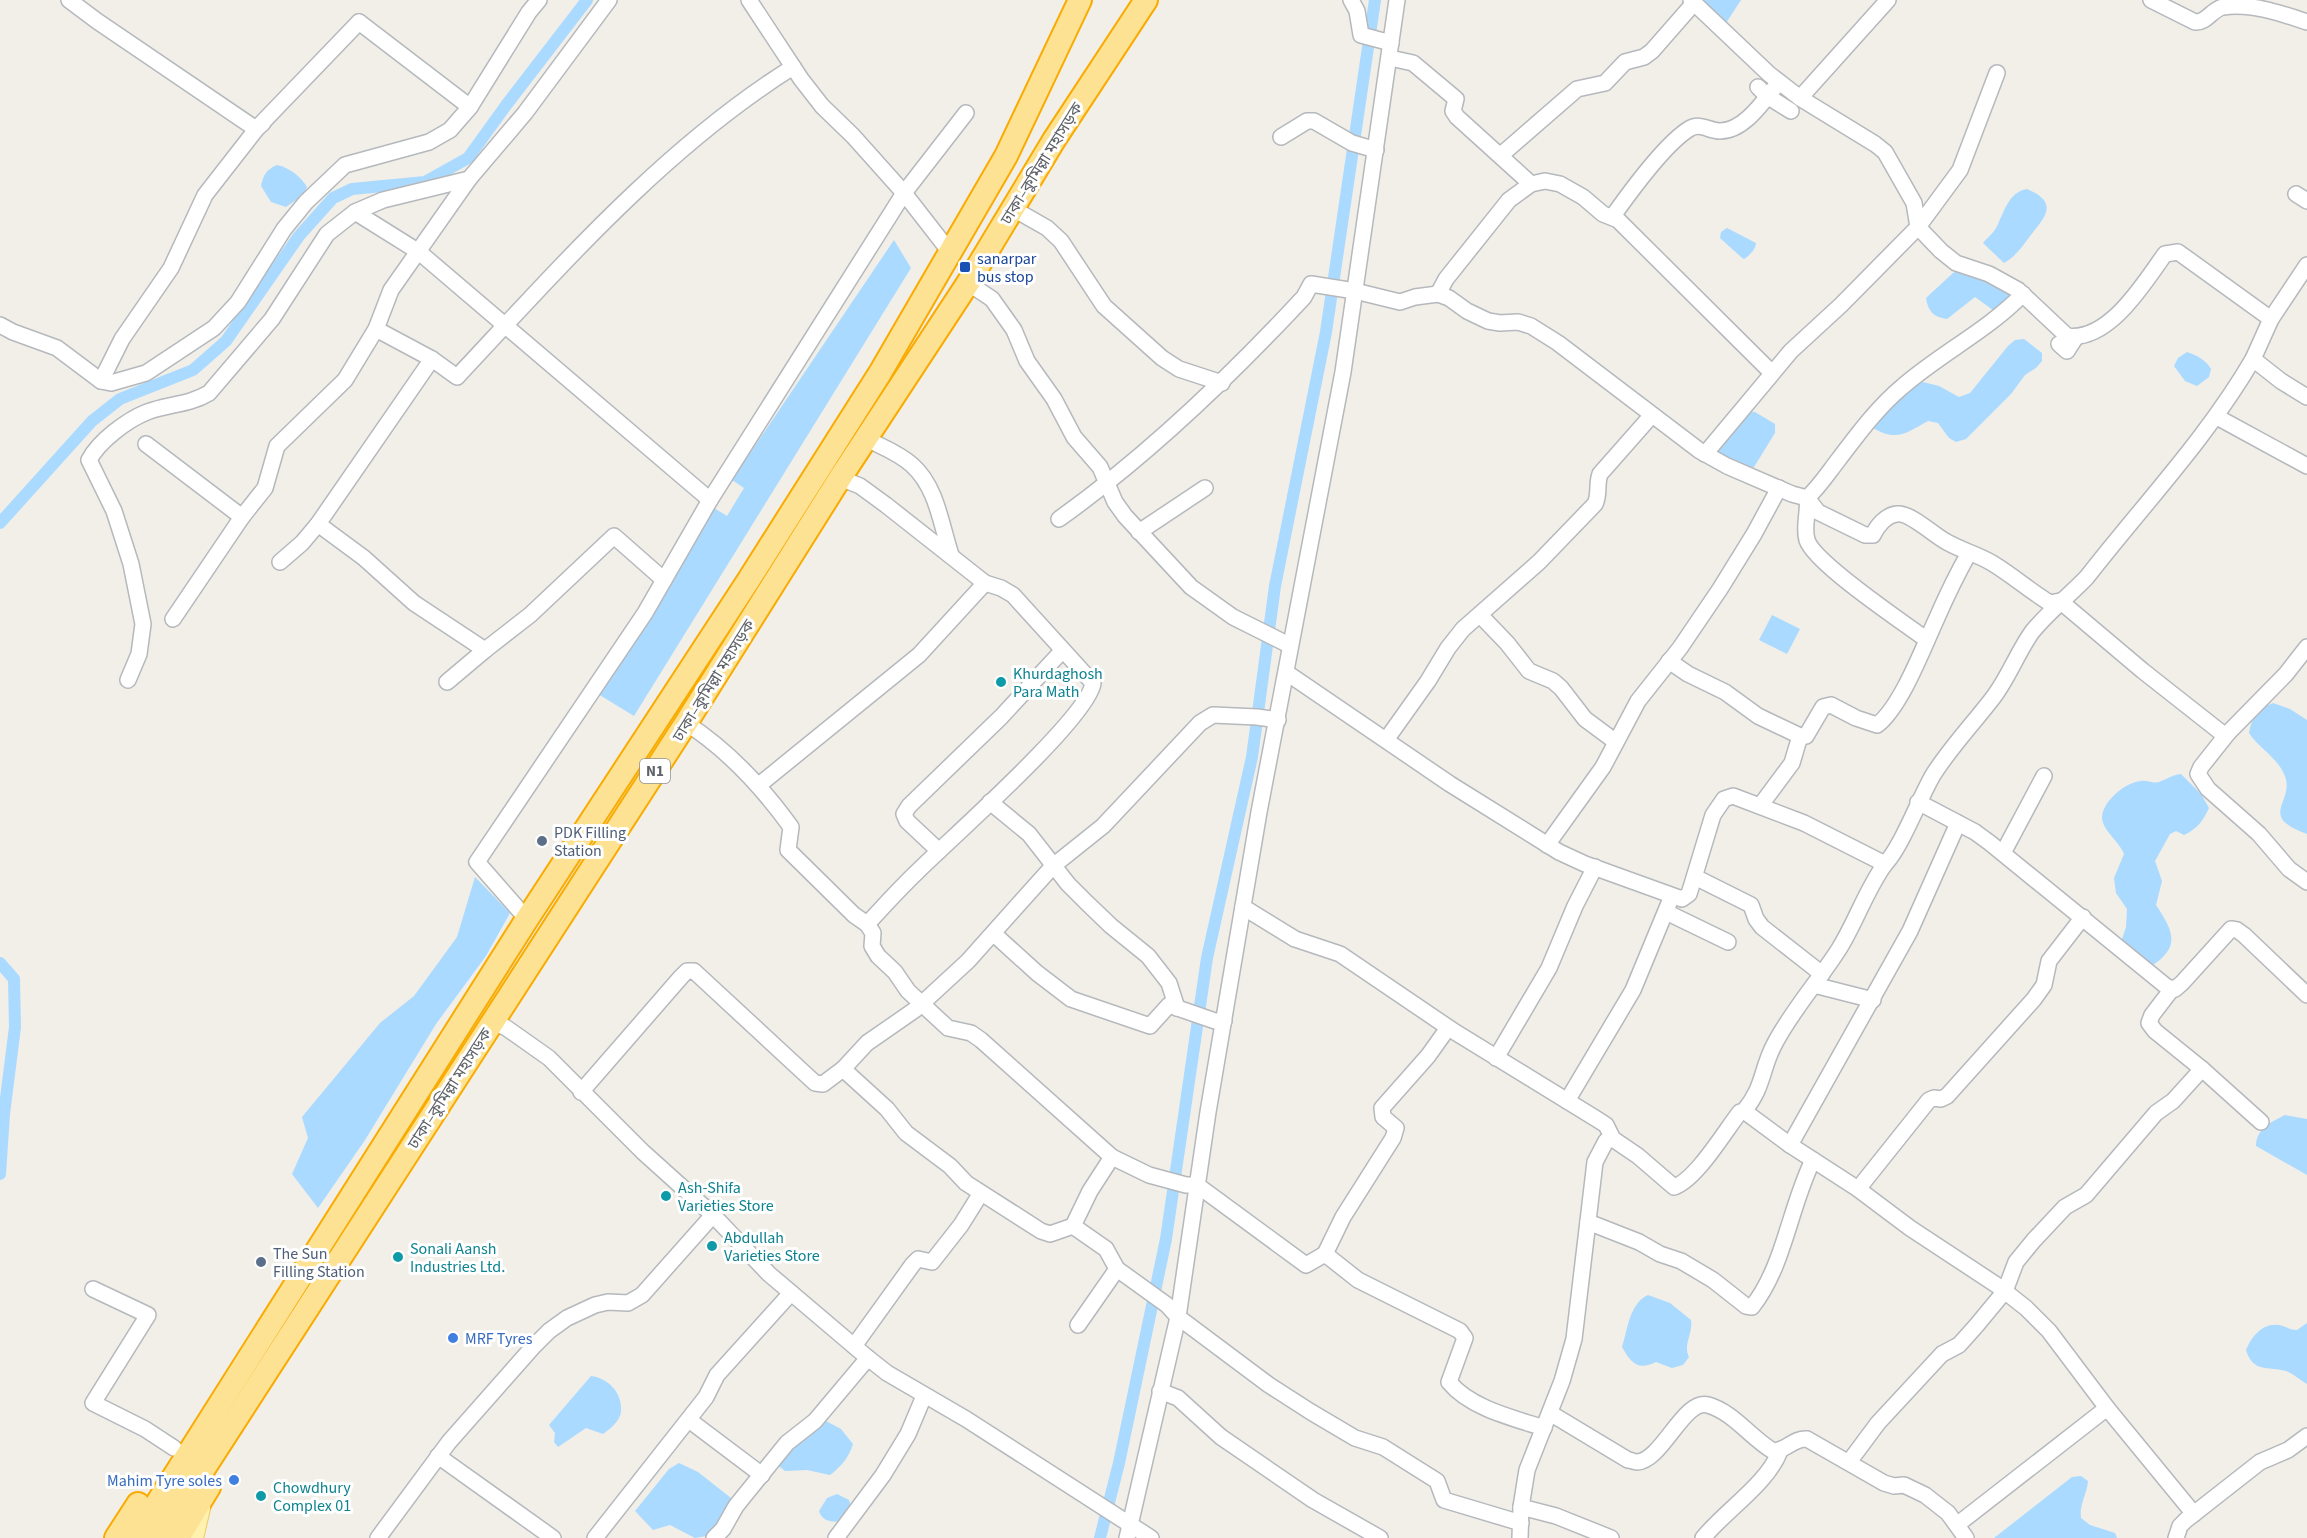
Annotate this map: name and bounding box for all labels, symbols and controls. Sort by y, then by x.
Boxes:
street label: ঢাকা–কুমিল্লা মহাসড়ক [995,98,1089,229]
place label: sanarpar bus stop [977,248,1037,288]
marker: sanarpar bus stop [958,260,972,274]
street label: ঢাকা–কুমিল্লা মহাসড়ক [667,615,761,746]
place label: Khurdaghosh Para Math [1013,663,1103,703]
marker: Khurdaghosh Para Math [994,675,1008,689]
road number: N1 [640,759,670,783]
place label: PDK Filling Station [554,822,626,862]
marker: PDK Filling Station [535,834,549,848]
street label: ঢাকা–কুমিল্লা মহাসড়ক [402,1023,498,1154]
place label: Ash-Shifa Varieties Store [678,1177,774,1217]
marker: Ash-Shifa Varieties Store [659,1189,673,1203]
place label: Abdullah Varieties Store [724,1227,820,1267]
place label: Sonali Aansh Industries Ltd. [410,1238,505,1278]
marker: Abdullah Varieties Store [705,1239,719,1253]
place label: The Sun Filling Station [273,1243,365,1283]
marker: Sonali Aansh Industries Ltd. [391,1250,405,1264]
marker: The Sun Filling Station [254,1255,268,1269]
place label: MRF Tyres [465,1328,533,1350]
marker: MRF Tyres [446,1331,460,1345]
place label: Mahim Tyre soles [107,1470,222,1492]
marker: Mahim Tyre soles [227,1473,241,1487]
place label: Chowdhury Complex 01 [273,1477,351,1517]
marker: Chowdhury Complex 01 [254,1489,268,1503]

